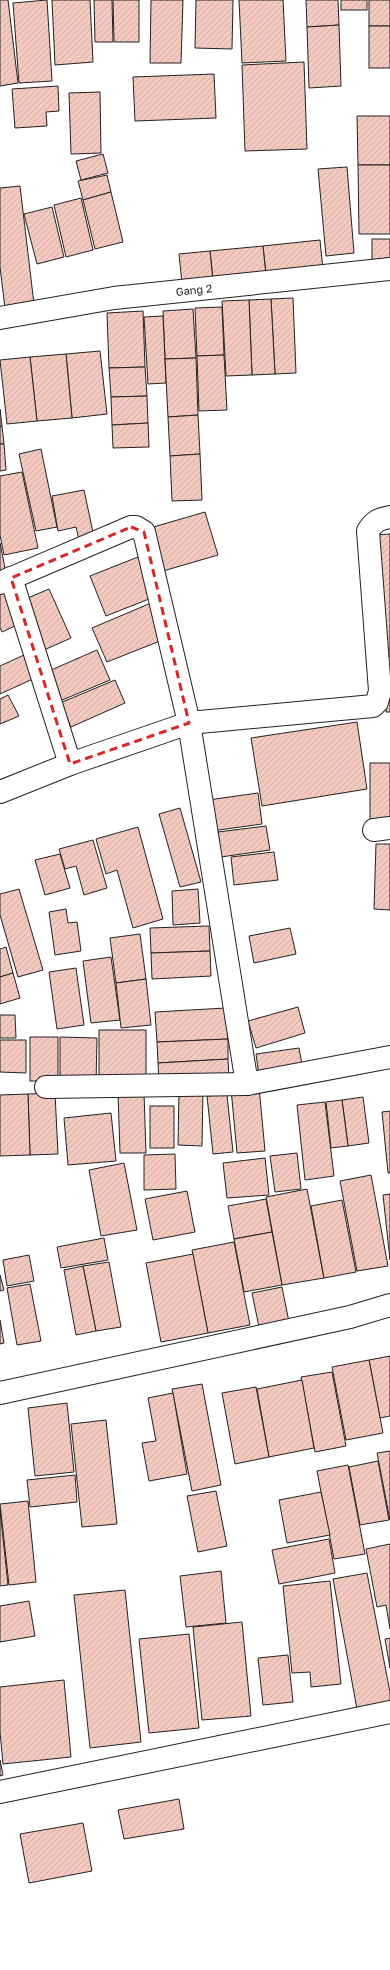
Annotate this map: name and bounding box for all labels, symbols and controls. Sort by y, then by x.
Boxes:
street label: Gang 2 [175,281,213,298]

